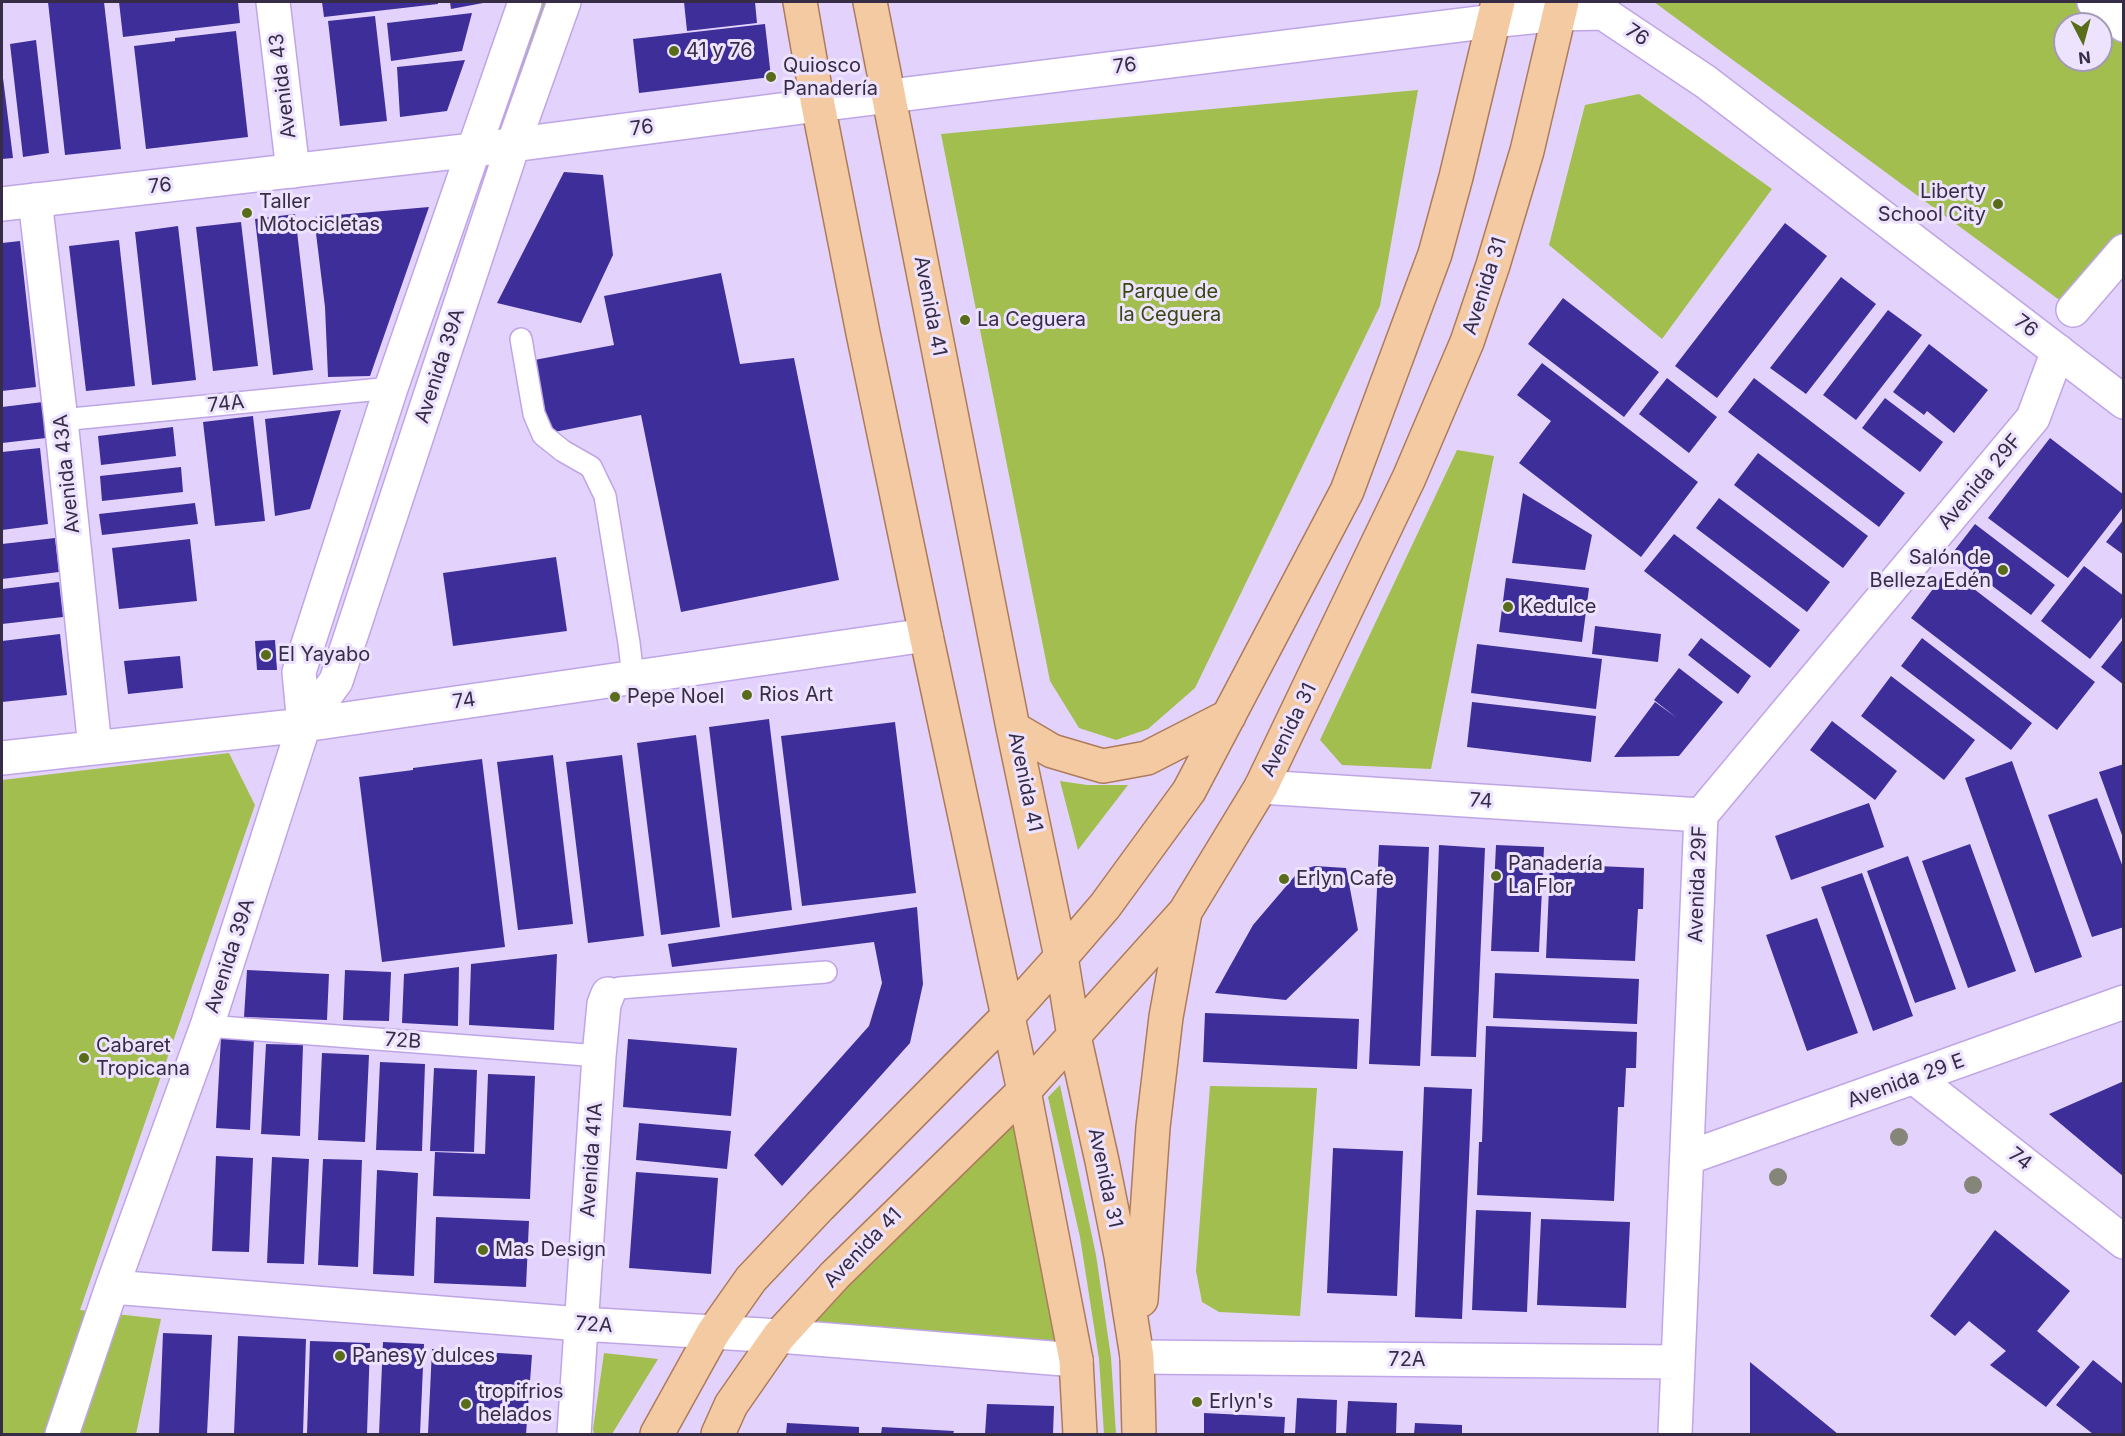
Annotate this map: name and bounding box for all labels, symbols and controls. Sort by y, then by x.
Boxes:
north arrow [2053,12,2113,72]
street label: 76 [1621,19,1653,51]
street label: Avenida 43 [265,32,301,140]
place label: 41 y 76 [686,39,753,63]
marker: 41 y 76 [667,44,681,58]
text: N [2078,47,2092,68]
street label: 76 [1112,53,1138,79]
place label: Quiosco Panadería [783,54,878,101]
marker: Quiosco Panadería [764,70,778,84]
street label: 76 [629,115,655,141]
street label: 76 [147,173,173,199]
place label: Liberty School City [1878,180,1986,227]
place label: Taller Motocicletas [259,190,380,237]
marker: Liberty School City [1991,197,2005,211]
marker: Taller Motocicletas [240,206,254,220]
street label: Avenida 31 [1458,234,1512,338]
street label: Avenida 41 [909,254,951,358]
park label: Parque de la Ceguera [1119,280,1221,327]
street label: Avenida 39A [410,306,470,426]
place label: La Ceguera [977,308,1086,332]
street label: 76 [2009,309,2043,343]
marker: La Ceguera [958,313,972,327]
street label: 74A [206,390,246,418]
street label: Avenida 43A [49,413,85,535]
street label: Avenida 29F [1933,429,2027,535]
place label: Salón de Belleza Edén [1870,546,1991,593]
marker: Salón de Belleza Edén [1996,563,2010,577]
place label: Kedulce [1520,595,1596,619]
marker: Kedulce [1501,600,1515,614]
place label: El Yayabo [278,643,370,667]
marker: El Yayabo [259,648,273,662]
street label: Avenida 31 [1256,679,1322,781]
place label: Rios Art [759,683,833,707]
place label: Pepe Noel [627,685,724,709]
street label: 74 [451,688,477,714]
marker: Rios Art [740,688,754,702]
marker: Pepe Noel [608,690,622,704]
street label: Avenida 41 [1003,730,1047,834]
street label: 74 [1469,788,1493,814]
street label: Avenida 29F [1684,825,1712,943]
place label: Panadería La Flor [1508,852,1603,899]
place label: Erlyn Cafe [1296,867,1394,891]
marker: Panadería La Flor [1489,869,1503,883]
marker: Erlyn Cafe [1277,872,1291,886]
street label: Avenida 39A [200,896,260,1016]
street label: 72B [384,1028,422,1054]
place label: Cabaret Tropicana [96,1034,190,1081]
street label: Avenida 29 E [1844,1049,1968,1113]
marker: Cabaret Tropicana [77,1051,91,1065]
street label: Avenida 41A [576,1102,608,1218]
street label: Avenida 31 [1083,1126,1127,1230]
street label: 74 [2004,1142,2036,1176]
street label: Avenida 41 [819,1203,907,1293]
place label: Mas Design [495,1238,606,1262]
marker: Mas Design [476,1243,490,1257]
street label: 72A [575,1312,613,1338]
place label: Panes y dulces [352,1344,495,1368]
street label: 72A [1388,1348,1426,1372]
marker: Panes y dulces [333,1349,347,1363]
place label: tropifrios helados [478,1380,563,1427]
place label: Erlyn's [1209,1390,1273,1414]
marker: Erlyn's [1190,1395,1204,1409]
marker: tropifrios helados [459,1397,473,1411]

